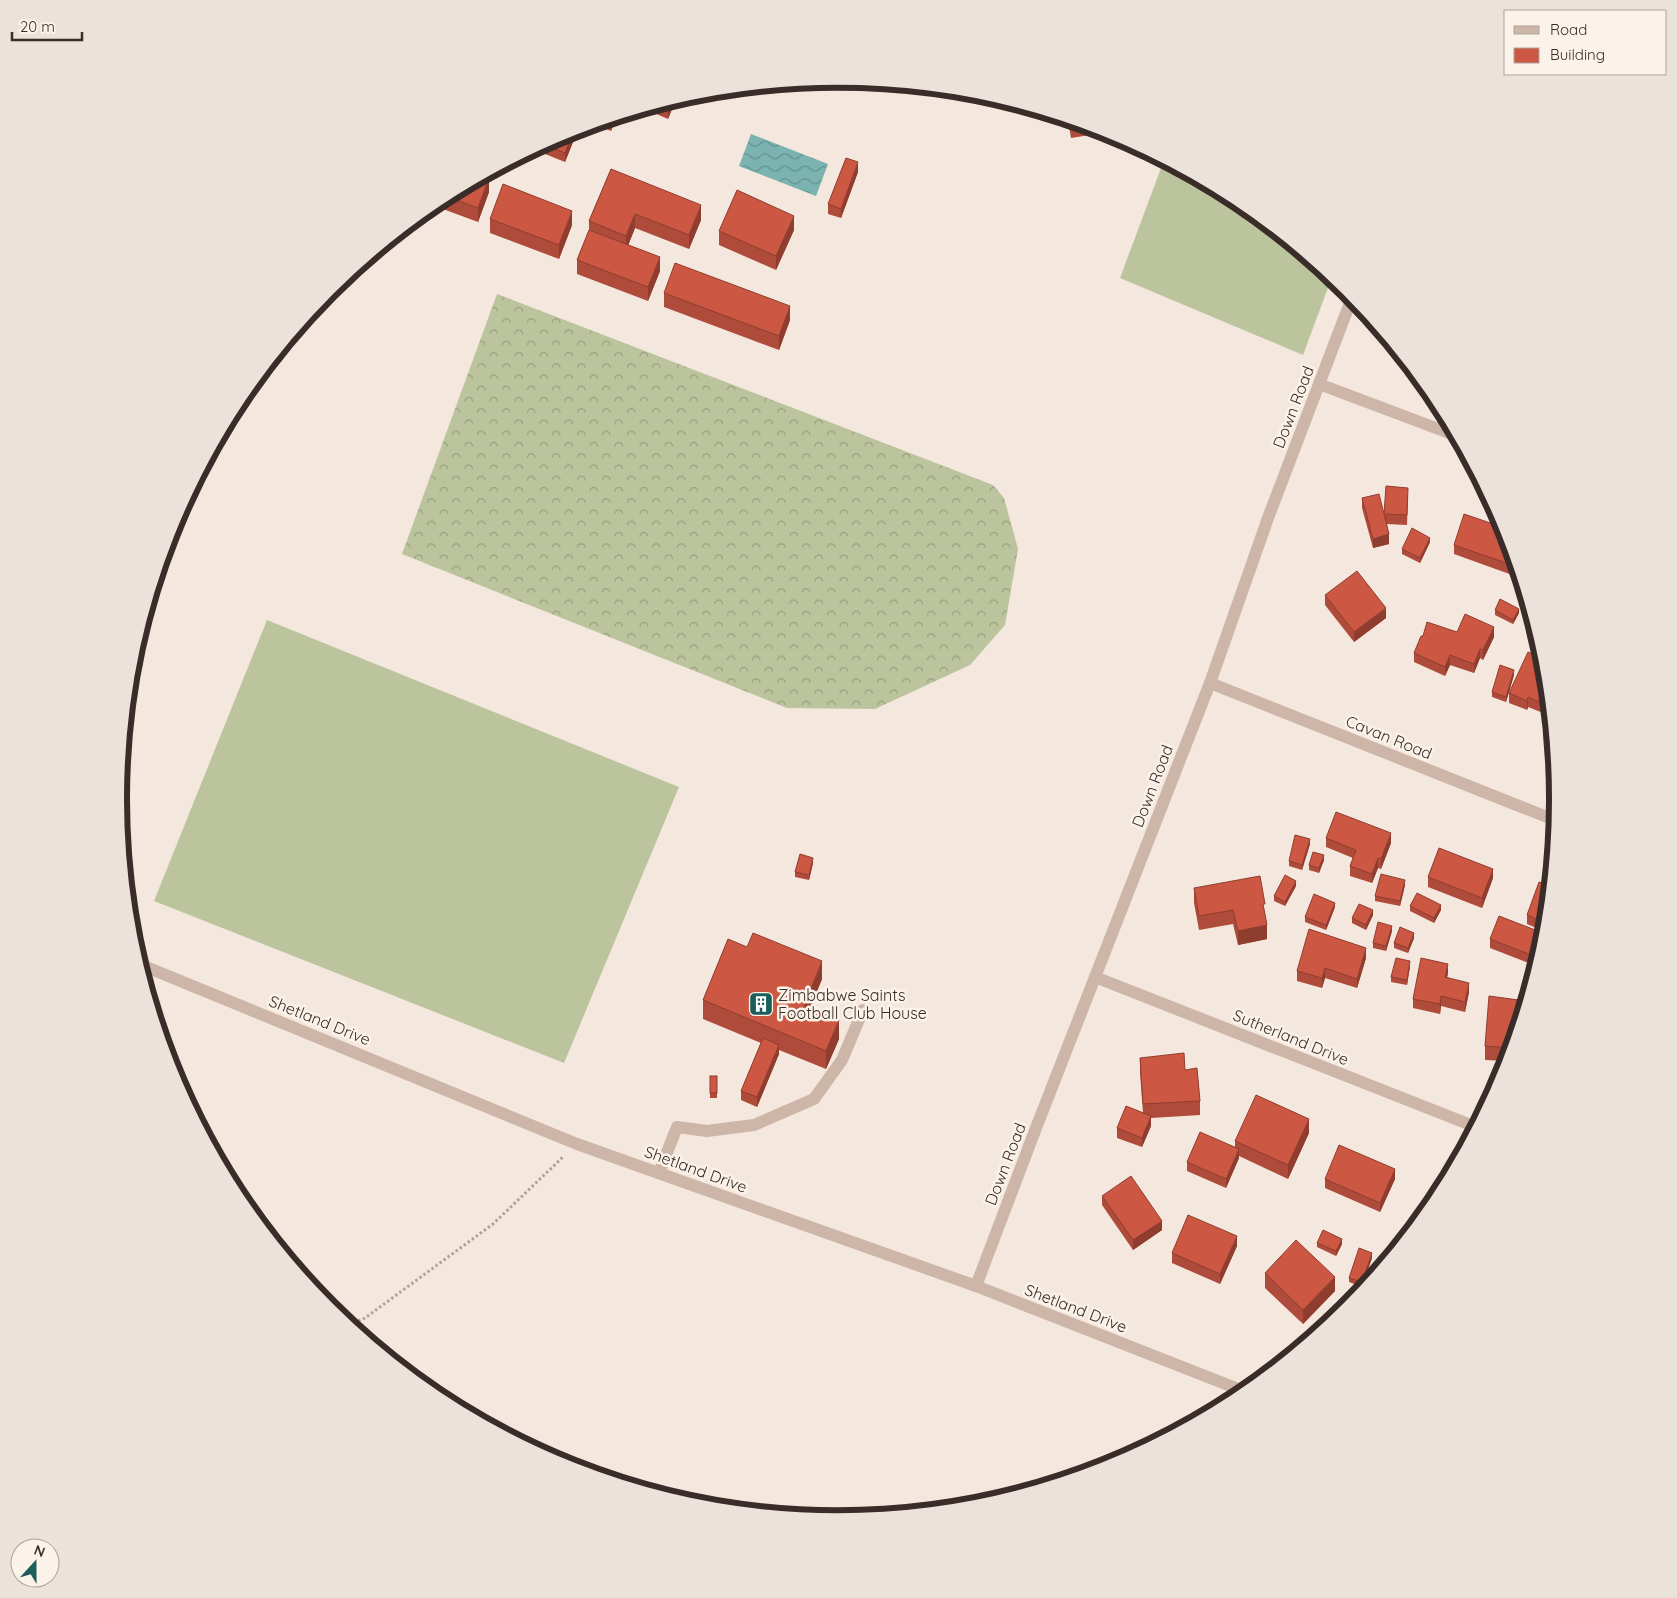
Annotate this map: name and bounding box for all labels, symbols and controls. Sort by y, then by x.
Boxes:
scale bar [12,10,82,42]
legend [1504,10,1667,75]
text: 20 m [20,17,55,36]
text: Road [1550,20,1587,39]
text: Building [1550,45,1605,64]
street label: Down Road [1268,363,1318,451]
street label: Cavan Road [1343,711,1435,763]
street label: Down Road [1127,742,1177,830]
place label: Zimbabwe Saints Football Club House [778,985,927,1023]
street label: Shetland Drive [266,991,374,1049]
building icon: Zimbabwe Saints Football Club House [748,991,774,1017]
street label: Sutherland Drive [1230,1005,1352,1069]
street label: Down Road [980,1120,1030,1208]
street label: Shetland Drive [642,1141,750,1197]
street label: Shetland Drive [1022,1279,1130,1337]
north arrow [10,1538,60,1588]
text: N [32,1541,48,1561]

